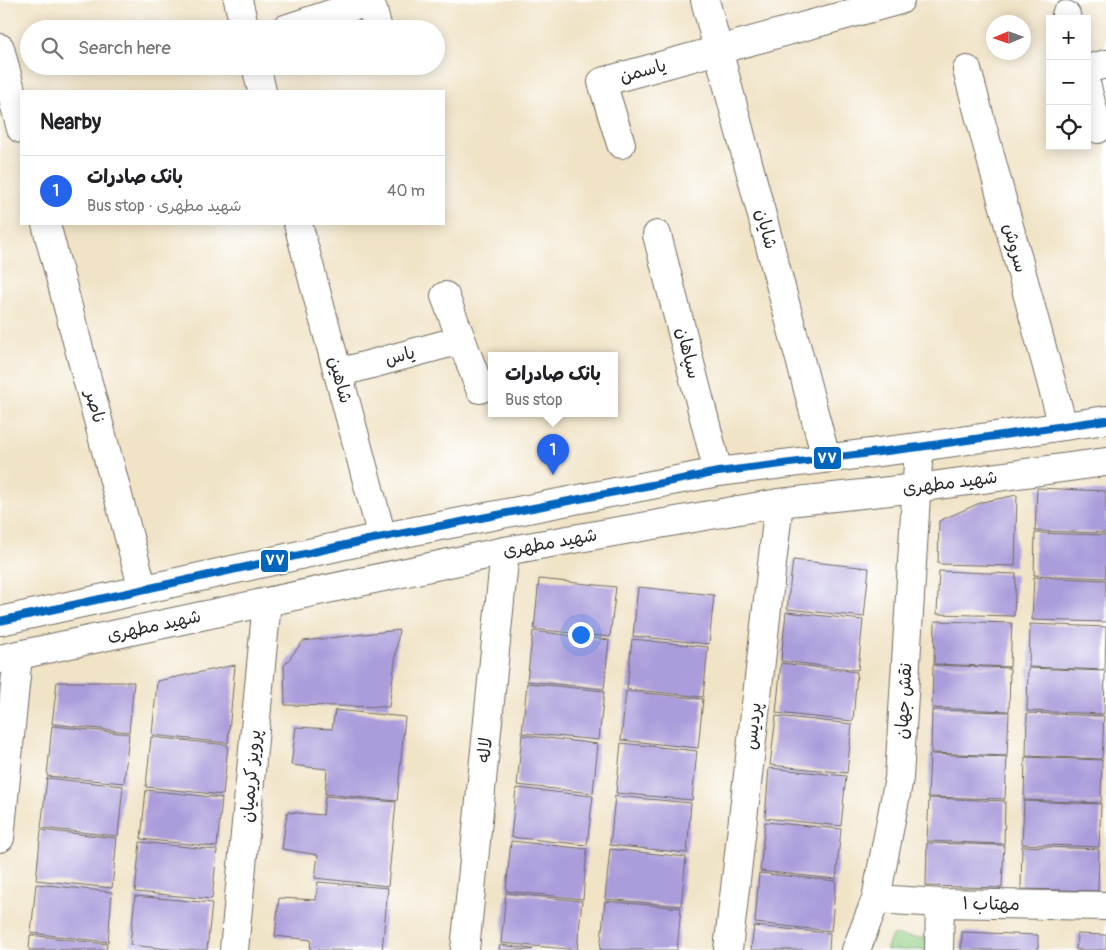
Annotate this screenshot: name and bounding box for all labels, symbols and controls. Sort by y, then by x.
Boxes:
north arrow [986,15,1031,60]
map controls [1046,15,1091,150]
button: + [1046,15,1091,60]
search box [20,20,445,75]
icon: search [38,34,66,62]
text: Search here [78,36,171,60]
street label: یاسمن [617,54,669,88]
button: − [1046,60,1091,105]
button: locate [1046,105,1091,150]
text: Nearby [40,109,101,136]
text: بانک صادرات [87,165,183,189]
text: 1 [53,181,59,201]
text: 40 m [387,181,425,201]
text: Bus stop · شهید مطهری [87,196,242,216]
street label: شایان [750,206,782,252]
street label: سروش [997,221,1033,275]
street label: سپاهان [671,325,705,381]
street label: یاس [382,341,418,371]
popup [488,352,618,417]
street label: شاهین [323,354,357,406]
text: بانک صادرات [505,362,601,386]
street label: ناصر [79,386,111,426]
text: Bus stop [505,390,563,410]
pin: 1 [537,434,569,475]
line badge: ۷۷ [813,446,842,470]
text: ۷۷ [817,450,837,467]
street label: شهید مطهری [901,466,999,500]
street label: شهید مطهری [501,523,599,563]
line badge: ۷۷ [260,549,289,573]
text: ۷۷ [265,552,285,569]
street label: شهید مطهری [105,605,203,647]
your location [568,622,594,648]
street label: نقش جهان [891,662,917,740]
street label: پردیس [739,701,767,751]
street label: پرویز کریمیان [235,728,267,824]
street label: لاله [472,736,498,764]
street label: مهتاب ۱ [962,892,1020,916]

